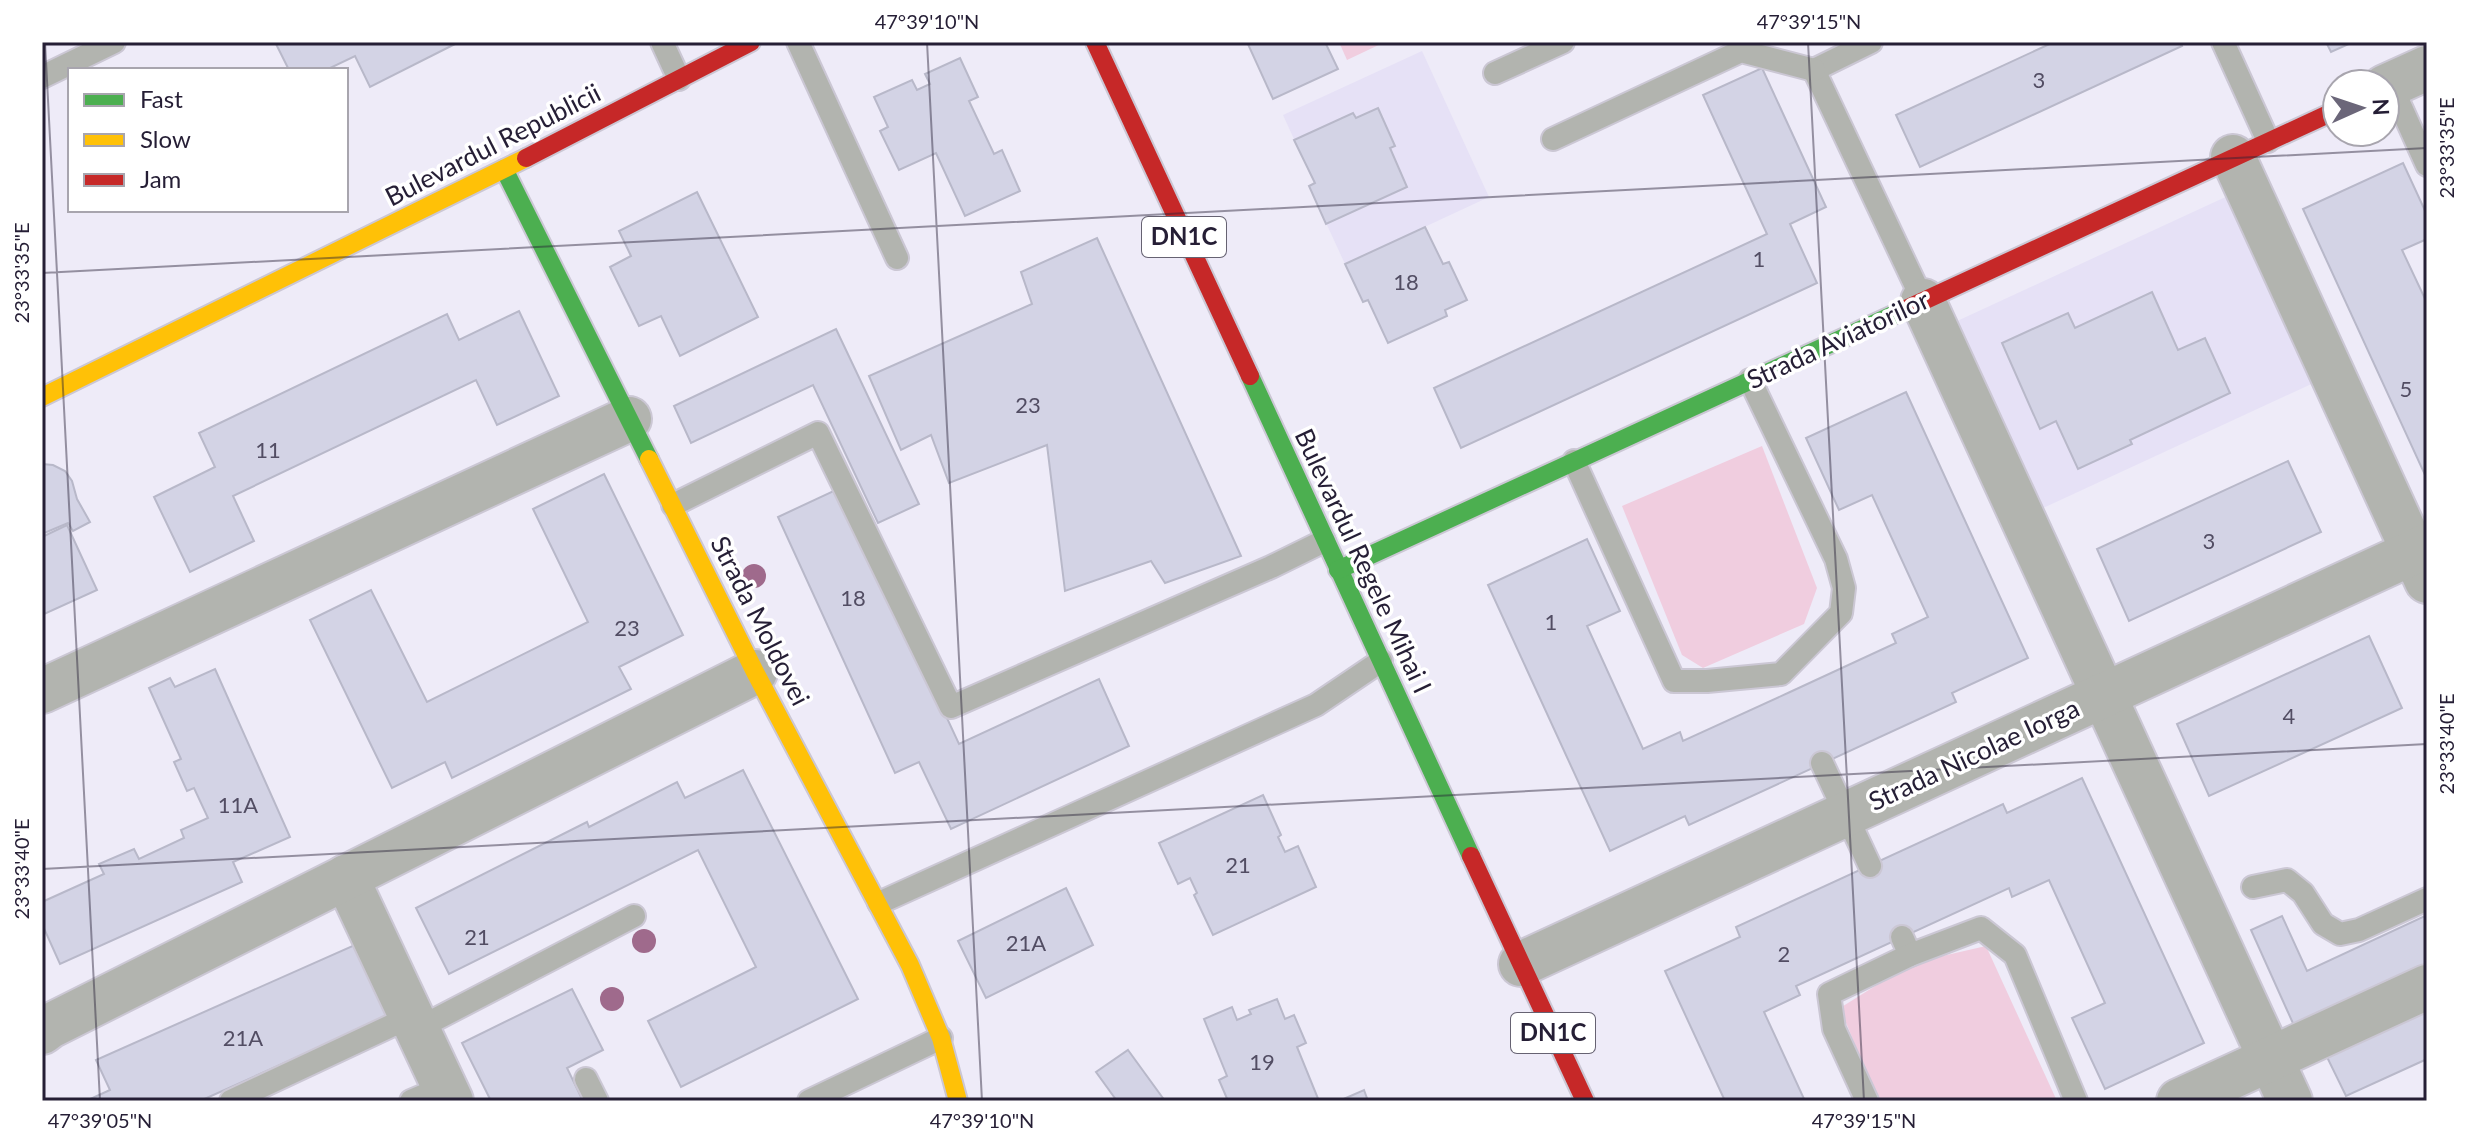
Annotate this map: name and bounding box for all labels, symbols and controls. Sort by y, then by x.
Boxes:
text: 47°39'10"N [875,9,979,33]
text: 47°39'15"N [1757,9,1861,33]
house number: 3 [2033,66,2045,93]
legend [68,68,348,212]
north arrow [2321,68,2401,148]
street label: Bulevardul Republicii [379,76,606,212]
text: Fast [140,84,183,113]
text: N [2368,98,2395,116]
text: 23°33'35"E [2434,98,2458,198]
text: Slow [140,124,191,153]
text: Jam [140,164,181,193]
road number: DN1C [1142,217,1226,257]
text: 23°33'35"E [9,223,33,323]
house number: 1 [1753,245,1765,272]
house number: 18 [1393,268,1419,295]
street label: Strada Aviatorilor [1741,283,1934,395]
house number: 5 [2400,375,2412,402]
house number: 23 [1015,391,1041,418]
street label: Bulevardul Regele Mihai I [1289,423,1439,698]
house number: 11 [255,436,281,463]
house number: 3 [2203,527,2215,554]
street label: Strada Moldovei [704,531,817,711]
house number: 18 [840,584,866,611]
house number: 1 [1545,608,1557,635]
house number: 23 [614,614,640,641]
street label: Strada Nicolae Iorga [1863,691,2084,817]
text: 23°33'40"E [2434,694,2458,794]
house number: 4 [2283,702,2296,729]
house number: 11A [218,791,258,818]
text: 23°33'40"E [9,819,33,919]
house number: 21 [1225,851,1251,878]
house number: 21 [464,923,490,950]
house number: 21A [1006,929,1046,956]
house number: 2 [1778,940,1790,967]
road number: DN1C [1511,1013,1595,1053]
house number: 21A [223,1024,263,1051]
house number: 19 [1249,1048,1275,1075]
text: 47°39'05"N [48,1108,152,1132]
text: 47°39'10"N [930,1108,1034,1132]
text: 47°39'15"N [1812,1108,1916,1132]

